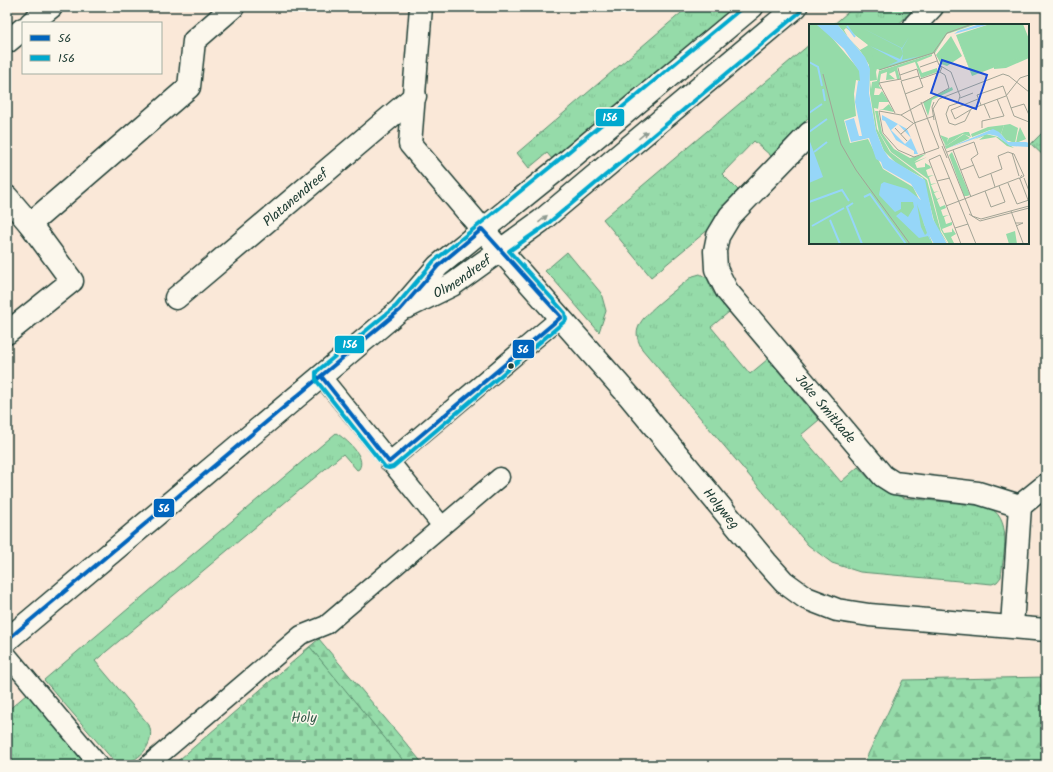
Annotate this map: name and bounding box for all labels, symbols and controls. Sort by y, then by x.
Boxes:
legend [22,22,162,74]
inset map [809,24,1029,244]
text: 56 [58,29,71,48]
text: 156 [58,49,75,68]
line badge: 156 [595,108,625,127]
text: 156 [603,109,617,127]
one-way arrow [637,130,648,139]
street label: Platanendreef [258,163,335,232]
one-way arrow [538,214,549,223]
street label: Olmendreef [429,249,498,305]
line badge: 156 [334,335,365,354]
text: 156 [343,336,357,354]
line badge: 56 [512,339,535,359]
text: 56 [516,341,529,359]
unlabelled marker [506,361,516,371]
street label: Joke Smitkade [789,369,862,449]
street label: Holyweg [697,483,745,534]
line badge: 56 [153,498,175,518]
text: 56 [157,500,170,518]
park label: Holy [291,707,317,729]

